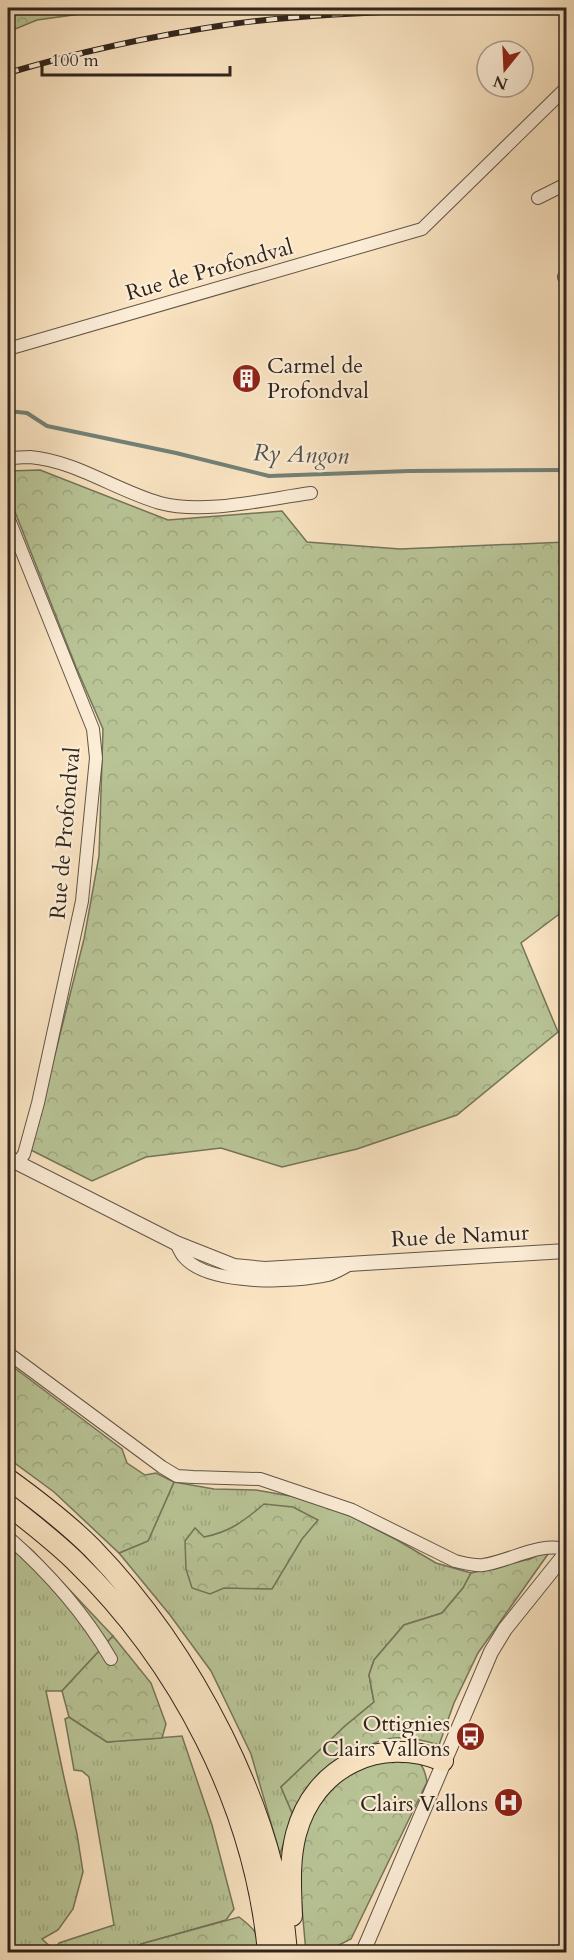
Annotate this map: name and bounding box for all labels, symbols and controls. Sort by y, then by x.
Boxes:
scale bar [42,39,230,77]
north arrow [475,39,535,99]
text: 100 m [51,48,99,73]
text: N [491,70,511,95]
street label: Rue de Profondval [122,232,297,308]
place label: Carmel de Profondval [267,351,369,406]
building icon: Carmel de Profondval [230,362,262,394]
water label: Ry Angon [253,436,350,473]
street label: Rue de Profondval [43,745,88,920]
street label: Rue de Namur [390,1217,531,1255]
place label: Ottignies Clairs Vallons [322,1709,450,1764]
bus stop icon: Ottignies Clairs Vallons [455,1720,487,1752]
hospital icon: Clairs Vallons [493,1787,525,1819]
place label: Clairs Vallons [360,1789,488,1819]

